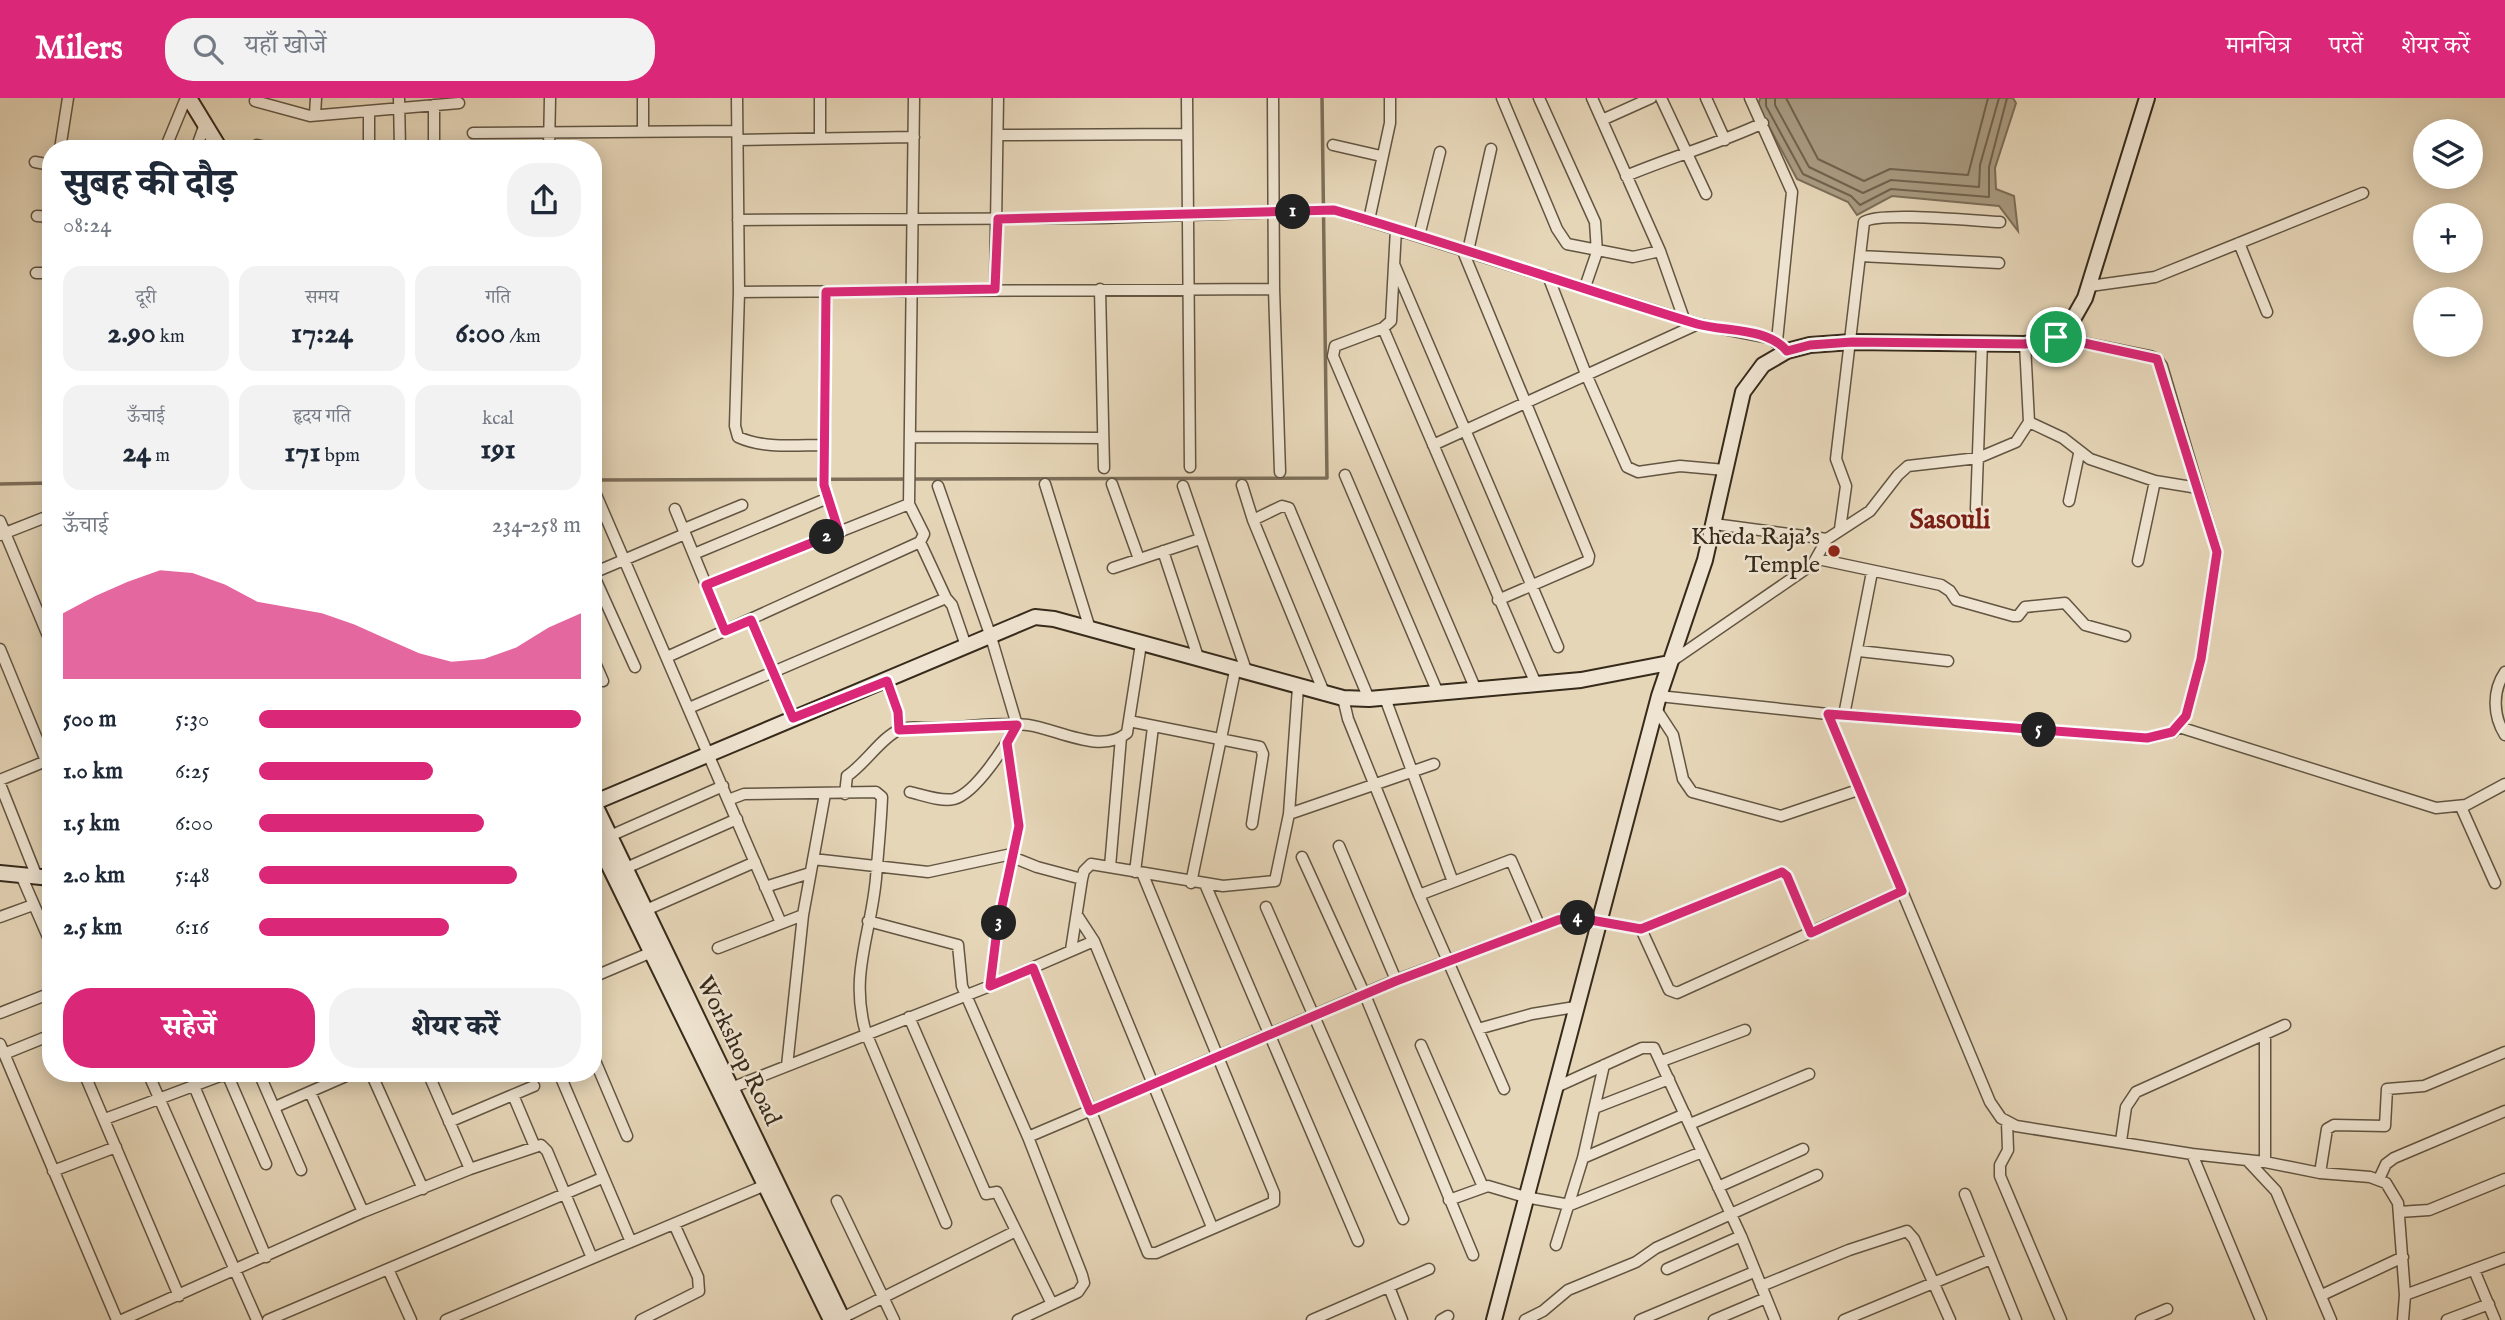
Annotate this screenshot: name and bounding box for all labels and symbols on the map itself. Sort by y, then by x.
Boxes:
pin: 1 [1276,194,1310,230]
pin [2026,307,2086,367]
district label: Sasouli [1910,503,1991,538]
pin: 2 [810,520,844,555]
place label: Kheda Raja's Temple [1691,522,1820,581]
marker: Kheda Raja's Temple [1826,543,1842,559]
pin: 5 [2022,712,2056,748]
pin: 4 [1560,900,1596,936]
pin: 3 [982,906,1016,940]
street label: Workshop Road [688,971,788,1131]

